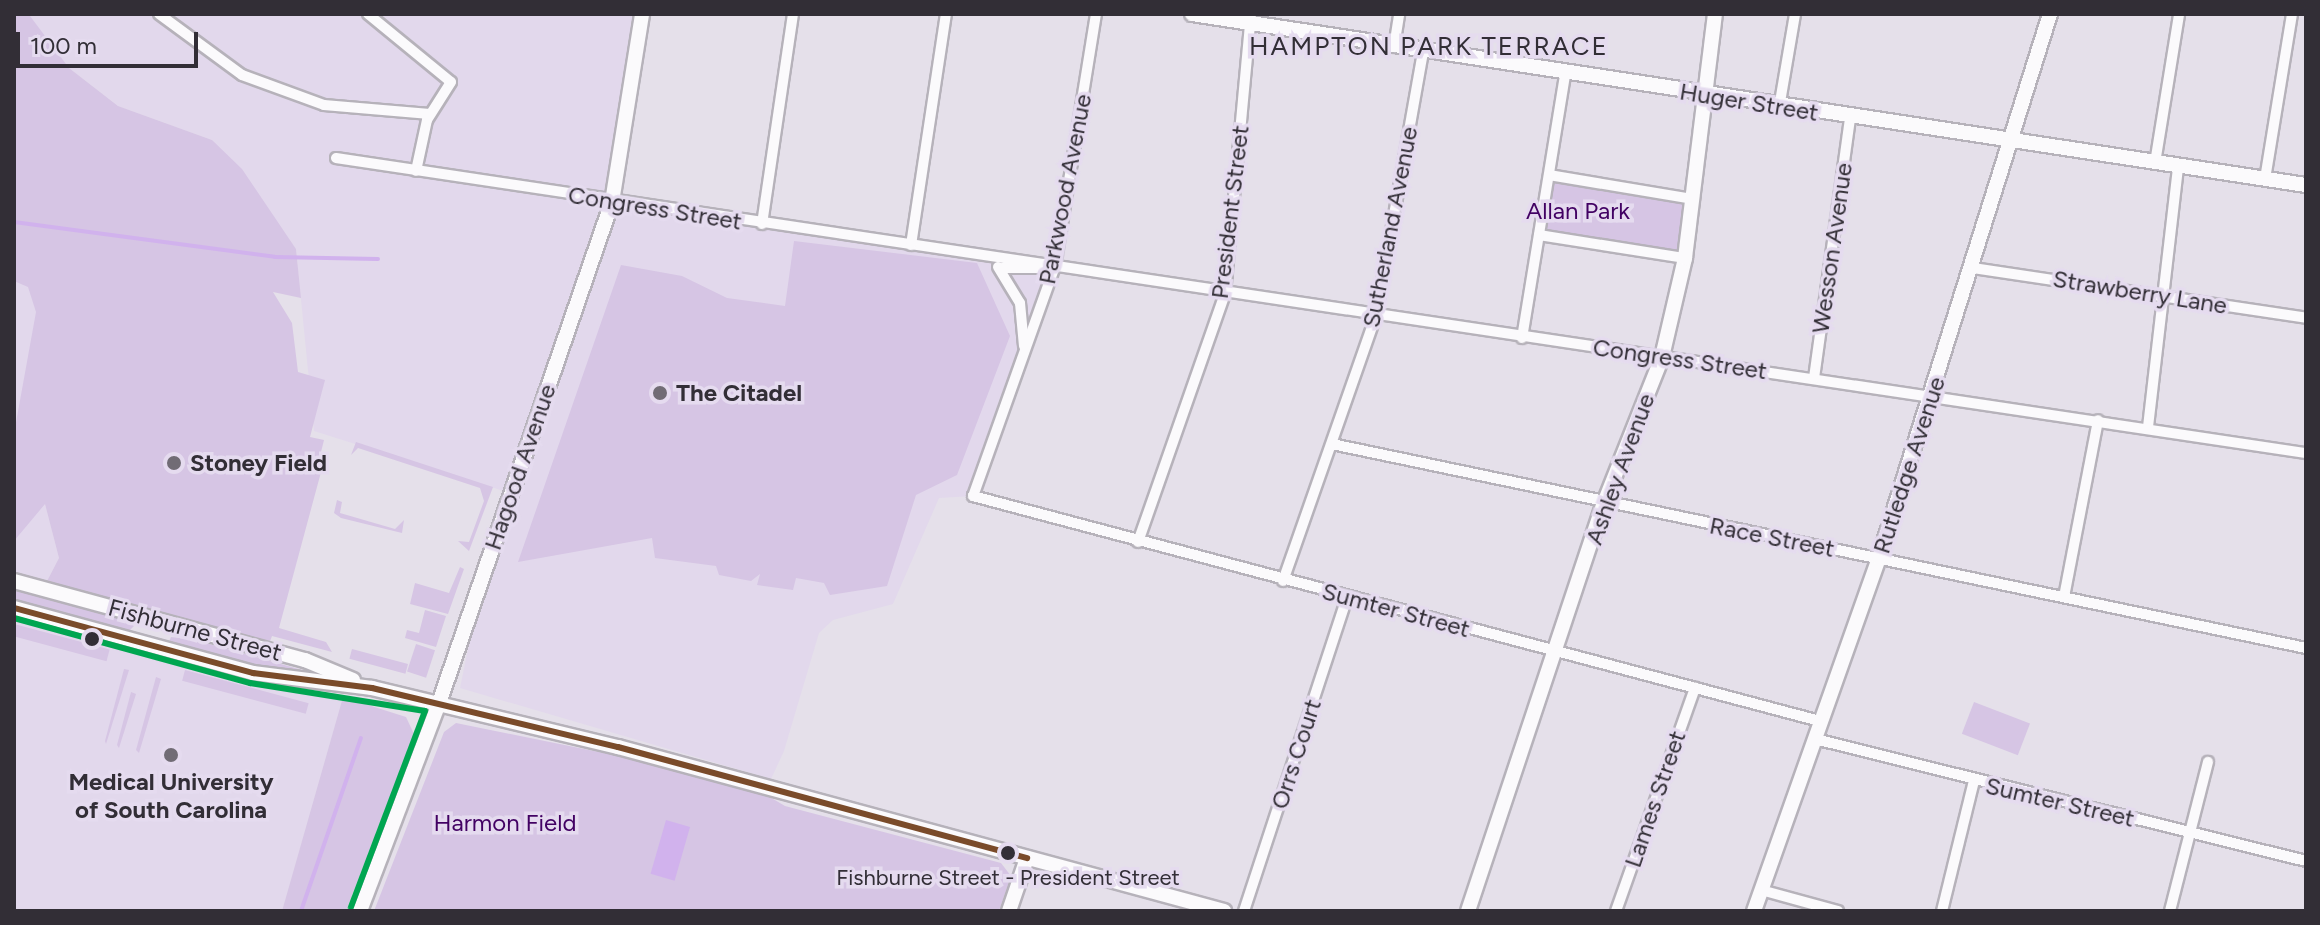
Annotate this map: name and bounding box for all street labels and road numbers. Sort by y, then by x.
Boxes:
street label: Huger Street [1678,77,1820,127]
street label: Parkwood Avenue [1032,91,1098,287]
street label: President Street [1205,124,1255,300]
street label: Sutherland Avenue [1356,124,1424,330]
street label: Wesson Avenue [1806,161,1858,335]
street label: Congress Street [566,180,744,236]
street label: Strawberry Lane [2051,264,2229,320]
street label: Congress Street [1591,333,1769,385]
street label: Rutledge Avenue [1867,373,1951,557]
street label: Hagood Avenue [478,380,562,554]
street label: Ashley Avenue [1579,390,1661,548]
street label: Race Street [1707,511,1837,563]
street label: Sumter Street [1319,576,1473,644]
street label: Fishburne Street [105,593,285,667]
street label: Orrs Court [1265,695,1327,813]
street label: Lames Street [1618,727,1692,871]
street label: Sumter Street [1983,771,2137,833]

